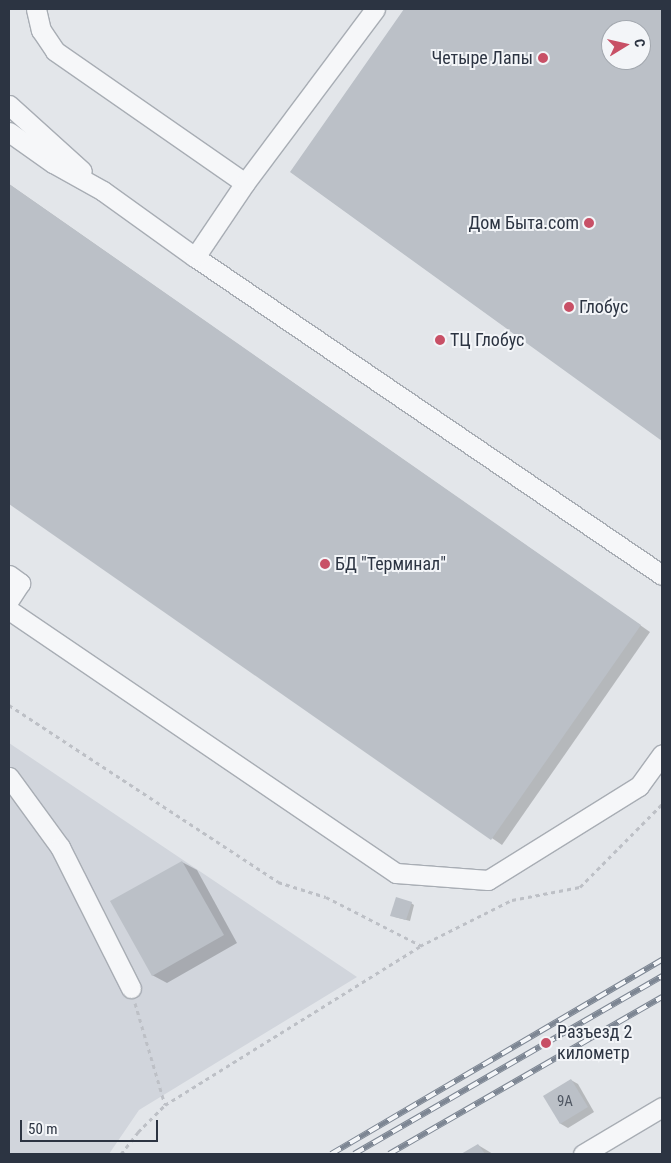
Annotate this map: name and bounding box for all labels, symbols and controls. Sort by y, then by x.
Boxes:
north arrow [601,20,651,70]
text: С [631,38,648,48]
place label: Четыре Лапы [431,47,533,69]
marker: Четыре Лапы [537,52,549,64]
place label: Дом Быта.com [468,212,579,234]
marker: Дом Быта.com [583,217,595,229]
place label: Глобус [579,296,628,318]
marker: Глобус [563,301,575,313]
place label: ТЦ Глобус [450,329,524,351]
marker: ТЦ Глобус [434,334,446,346]
place label: БД "Терминал" [335,553,446,575]
marker: БД "Терминал" [319,558,331,570]
place label: Разъезд 2 километр [557,1022,632,1064]
marker: Разъезд 2 километр [539,1036,553,1050]
house number: 9А [557,1093,573,1111]
scale bar [22,1110,160,1142]
text: 50 m [28,1120,58,1138]

